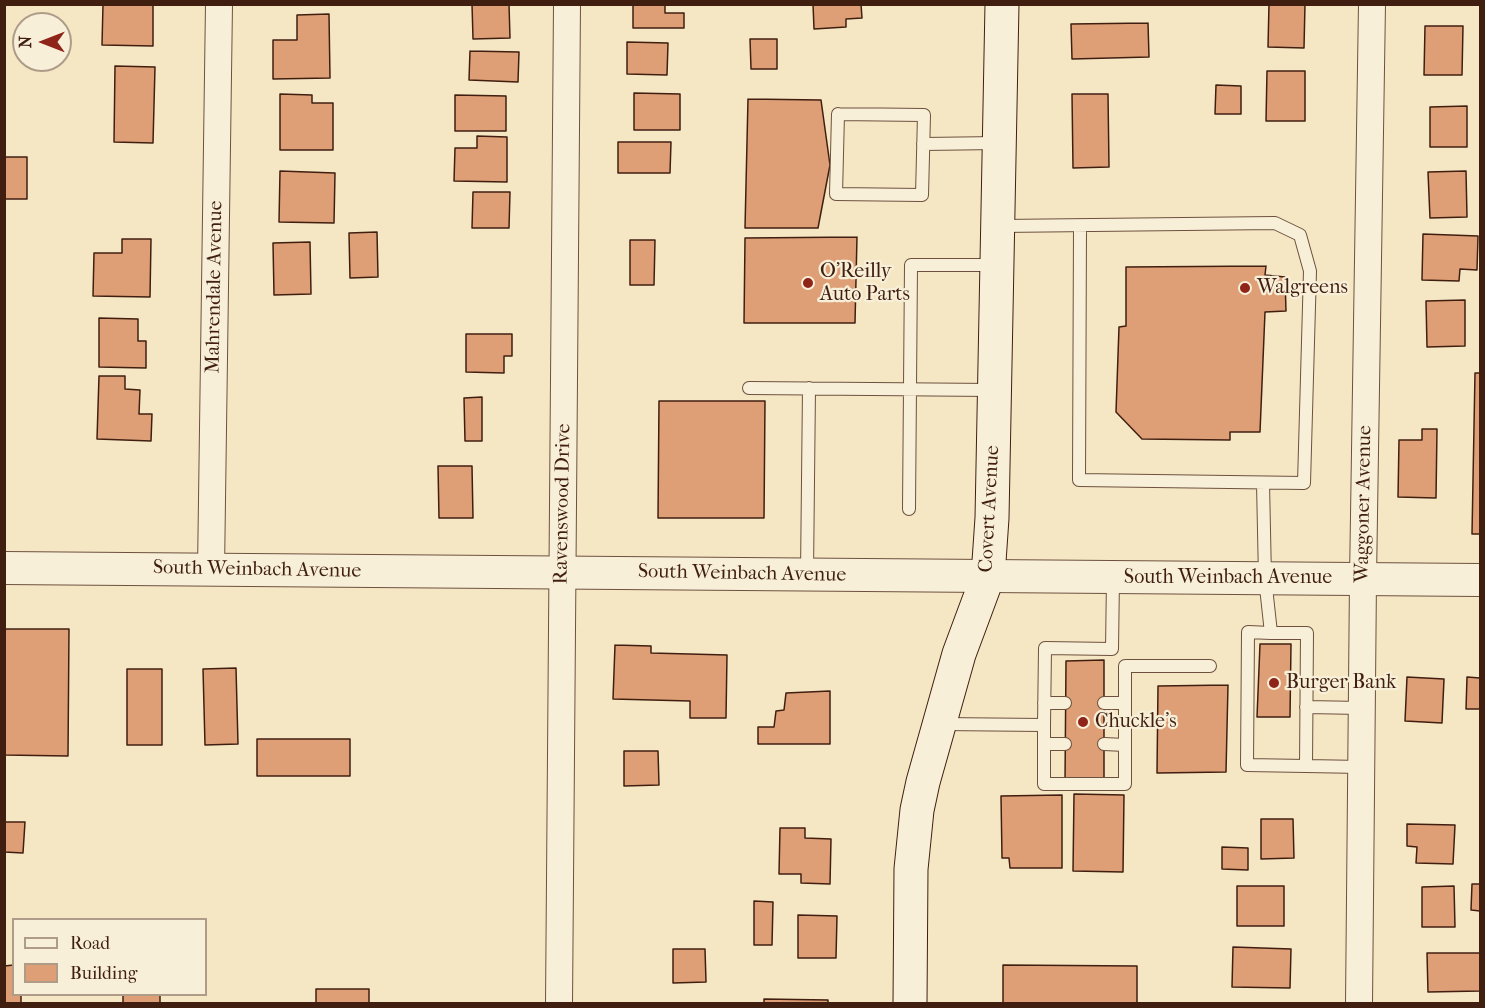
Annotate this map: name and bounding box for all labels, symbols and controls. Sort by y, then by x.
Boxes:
north arrow [12,12,72,72]
text: N [16,36,35,48]
street label: Mahrendale Avenue [201,200,229,374]
place label: O'Reilly Auto Parts [820,260,910,307]
marker: O'Reilly Auto Parts [801,276,815,290]
place label: Walgreens [1257,276,1348,300]
marker: Walgreens [1238,281,1252,295]
street label: Ravenswood Drive [550,423,576,585]
street label: Waggoner Avenue [1351,425,1377,583]
street label: Covert Avenue [975,445,1005,573]
street label: South Weinbach Avenue [153,556,361,584]
street label: South Weinbach Avenue [638,560,846,588]
street label: South Weinbach Avenue [1124,566,1332,590]
place label: Burger Bank [1286,671,1396,695]
marker: Burger Bank [1267,676,1281,690]
place label: Chuckle's [1095,710,1177,734]
marker: Chuckle's [1076,715,1090,729]
legend [12,918,207,996]
text: Road [70,933,110,954]
text: Building [70,963,137,984]

